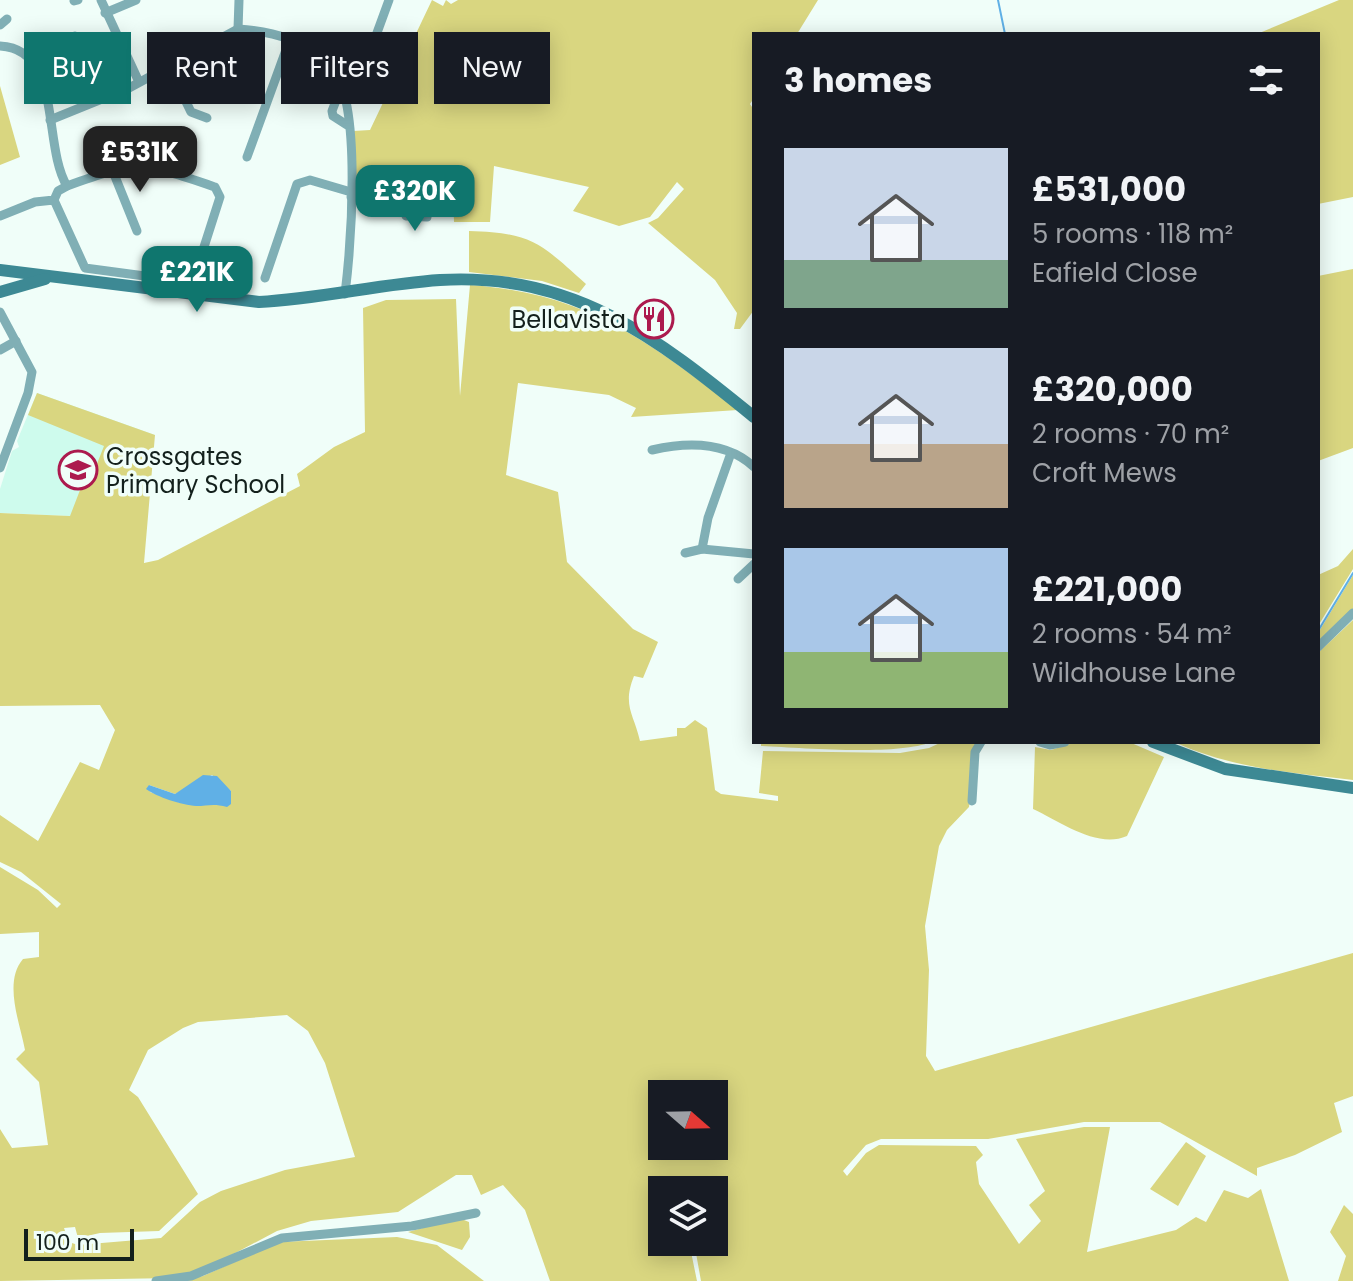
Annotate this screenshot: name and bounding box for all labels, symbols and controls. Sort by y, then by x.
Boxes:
chip: Buy [24,32,131,104]
chip: Rent [147,32,265,104]
chip: Filters [281,32,418,104]
chip: New [434,32,550,104]
text: 3 homes [784,56,932,104]
icon: filters [1244,58,1288,102]
pin: £531K [84,126,196,194]
text: £531K [101,134,179,170]
pin: £320K [359,165,471,233]
text: £531,000 [1032,165,1186,213]
text: £320K [374,173,456,209]
icon: home [848,180,944,276]
text: 5 rooms · 118 m² [1032,216,1233,252]
pin: £221K [141,246,253,314]
text: £221K [160,254,234,290]
text: Eafield Close [1032,255,1198,291]
restaurant icon: Bellavista [633,298,675,340]
place label: Bellavista [512,303,626,336]
text: £320,000 [1032,365,1193,413]
icon: home [848,380,944,476]
text: 2 rooms · 70 m² [1032,416,1229,452]
place label: Crossgates Primary School [106,440,285,501]
school or university icon: Crossgates Primary School [57,449,99,491]
text: Croft Mews [1032,455,1177,491]
text: £221,000 [1032,565,1182,613]
icon: home [848,580,944,676]
text: 2 rooms · 54 m² [1032,616,1232,652]
text: Wildhouse Lane [1032,655,1236,691]
north arrow [648,1080,728,1160]
map controls [648,1080,728,1256]
button: layers [648,1176,728,1256]
scale bar [24,1225,134,1261]
text: 100 m [36,1227,99,1258]

